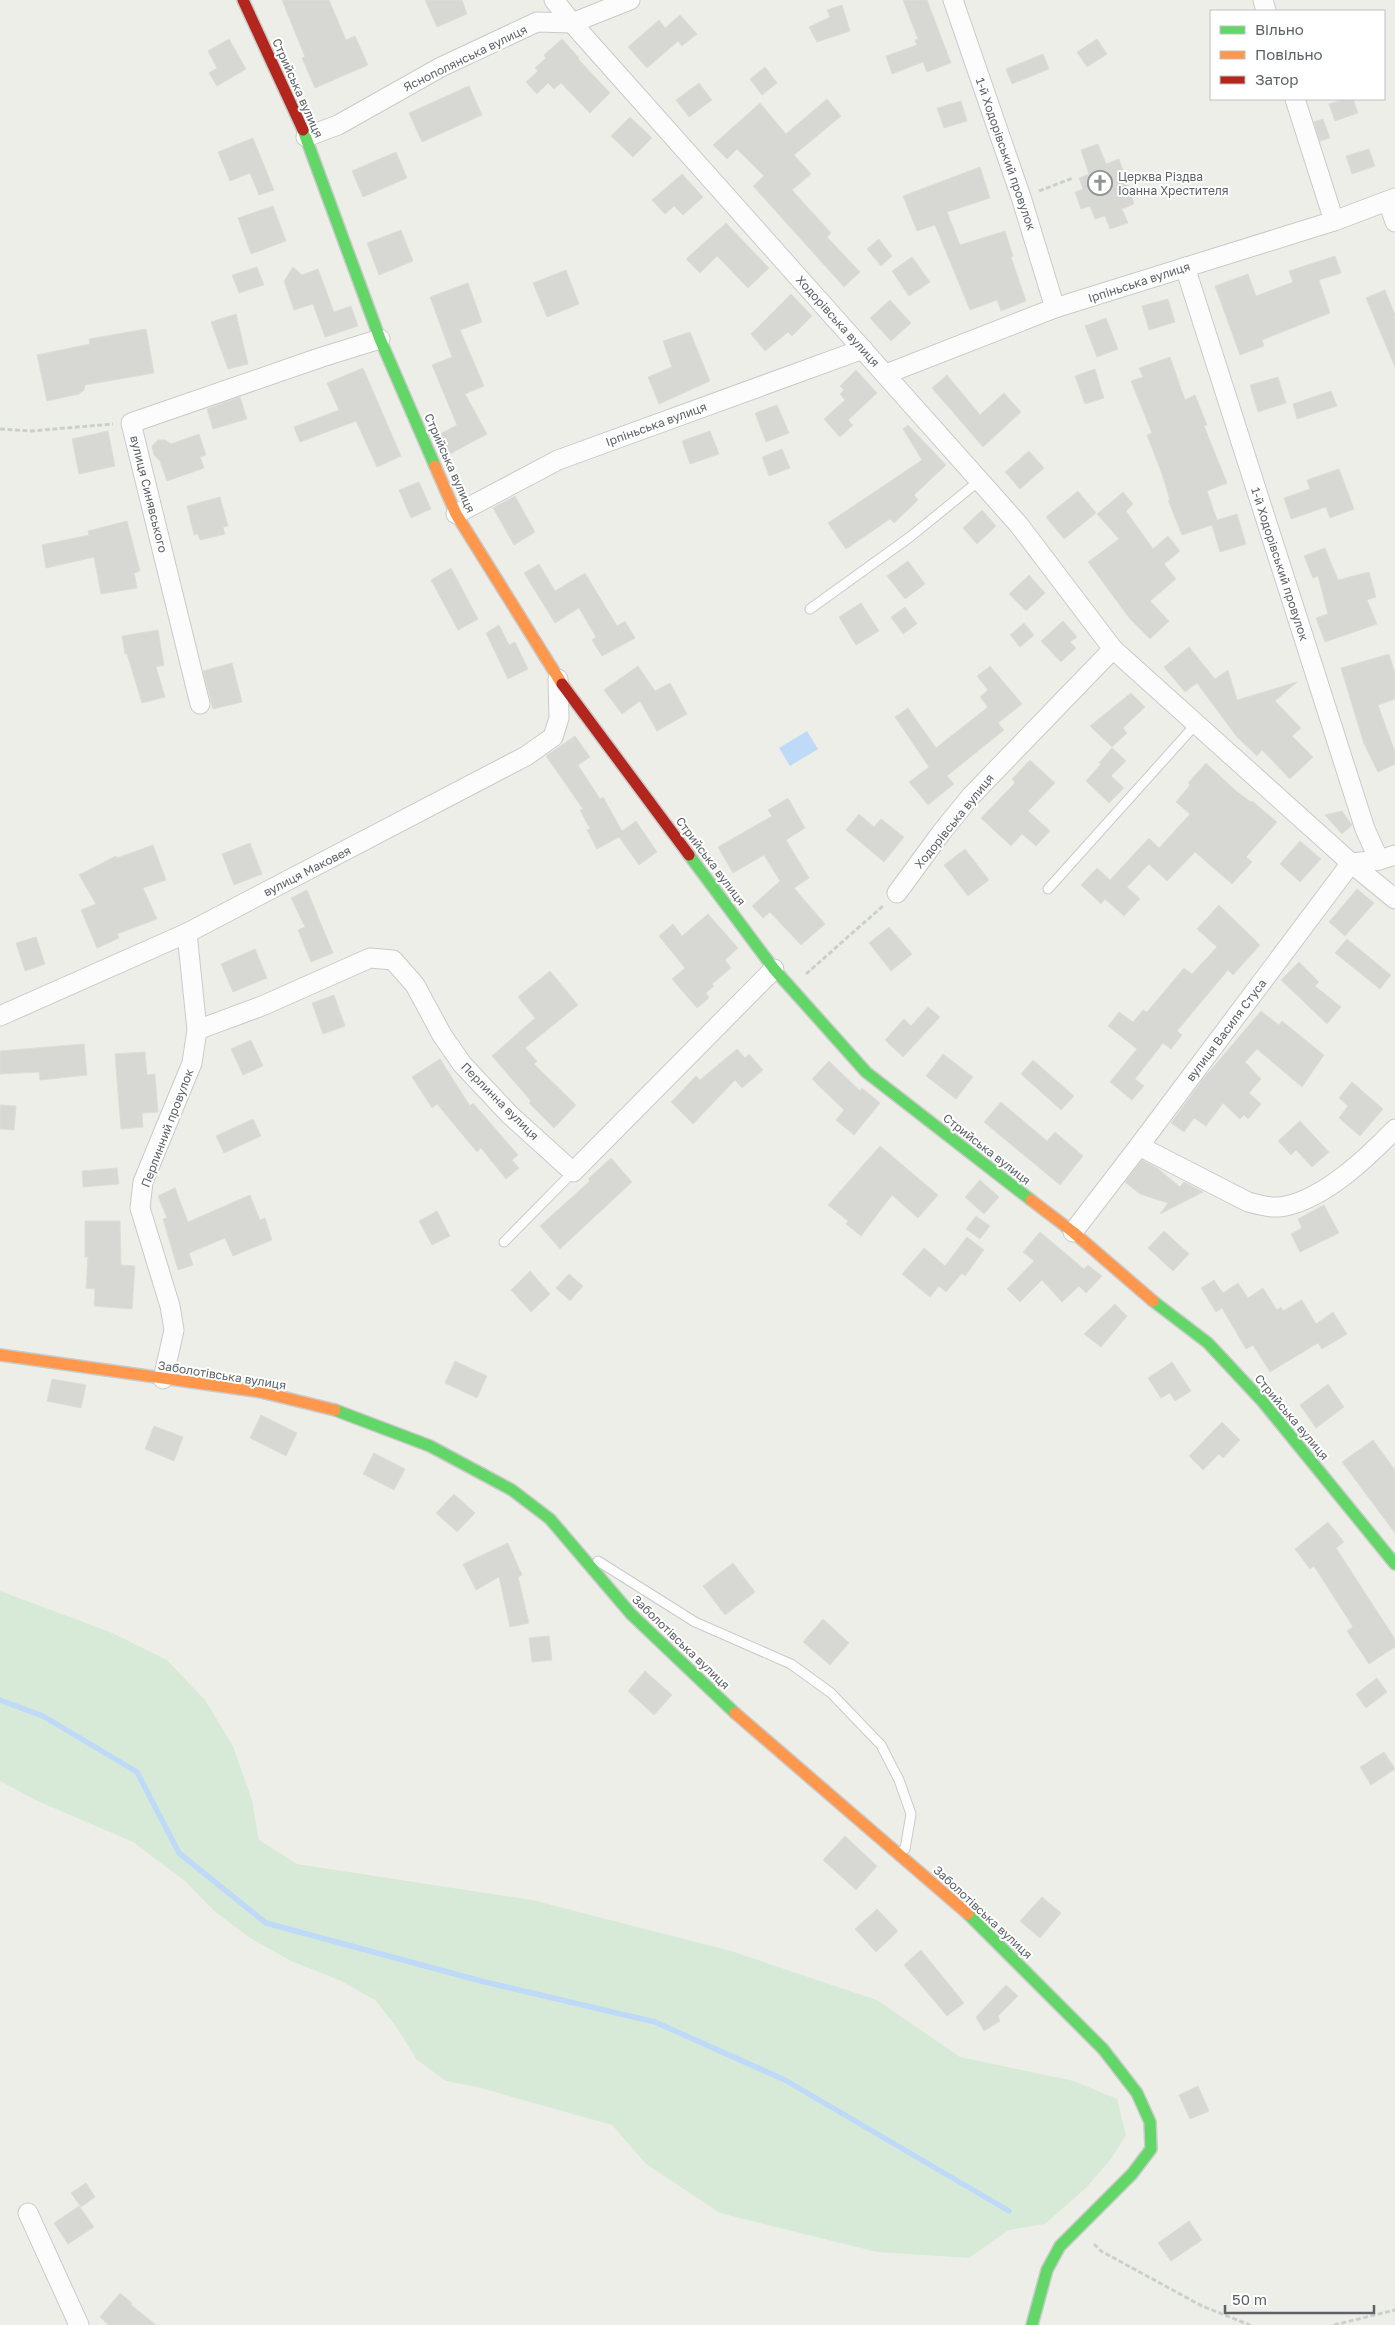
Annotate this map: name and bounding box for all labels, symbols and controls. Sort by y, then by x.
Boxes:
legend [1210,10,1385,100]
text: Вільно [1255,20,1304,38]
street label: Яснополянська вулиця [401,21,529,95]
street label: Стрийська вулиця [269,36,327,140]
text: Повільно [1255,45,1323,63]
text: Затор [1255,70,1298,88]
street label: 1-й Ходорівський провулок [973,76,1039,232]
place label: Церква Різдва Іоанна Хрестителя [1118,169,1229,198]
church icon: Церква Різдва Іоанна Хрестителя [1087,170,1113,196]
street label: Ірпіньська вулиця [1086,258,1192,306]
street label: Ходорівська вулиця [793,272,883,370]
street label: Ірпіньська вулиця [603,399,709,449]
street label: Стрийська вулиця [421,411,479,515]
street label: вулиця Синявського [127,434,171,554]
street label: 1-й Ходорівський провулок [1248,485,1312,643]
street label: Ходорівська вулиця [911,771,997,871]
street label: Стрийська вулиця [673,814,749,908]
street label: вулиця Маковея [261,842,353,900]
street label: вулиця Василя Стуса [1183,976,1269,1084]
street label: Перлинна вулиця [458,1059,542,1143]
street label: Перлинний провулок [137,1067,197,1189]
street label: Стрийська вулиця [940,1110,1034,1188]
street label: Заболотівська вулиця [157,1357,287,1393]
street label: Стрийська вулиця [1252,1371,1332,1463]
street label: Заболотівська вулиця [629,1592,733,1692]
street label: Заболотівська вулиця [930,1862,1036,1962]
scale bar [1225,2282,1374,2314]
text: 50 m [1232,2290,1267,2308]

